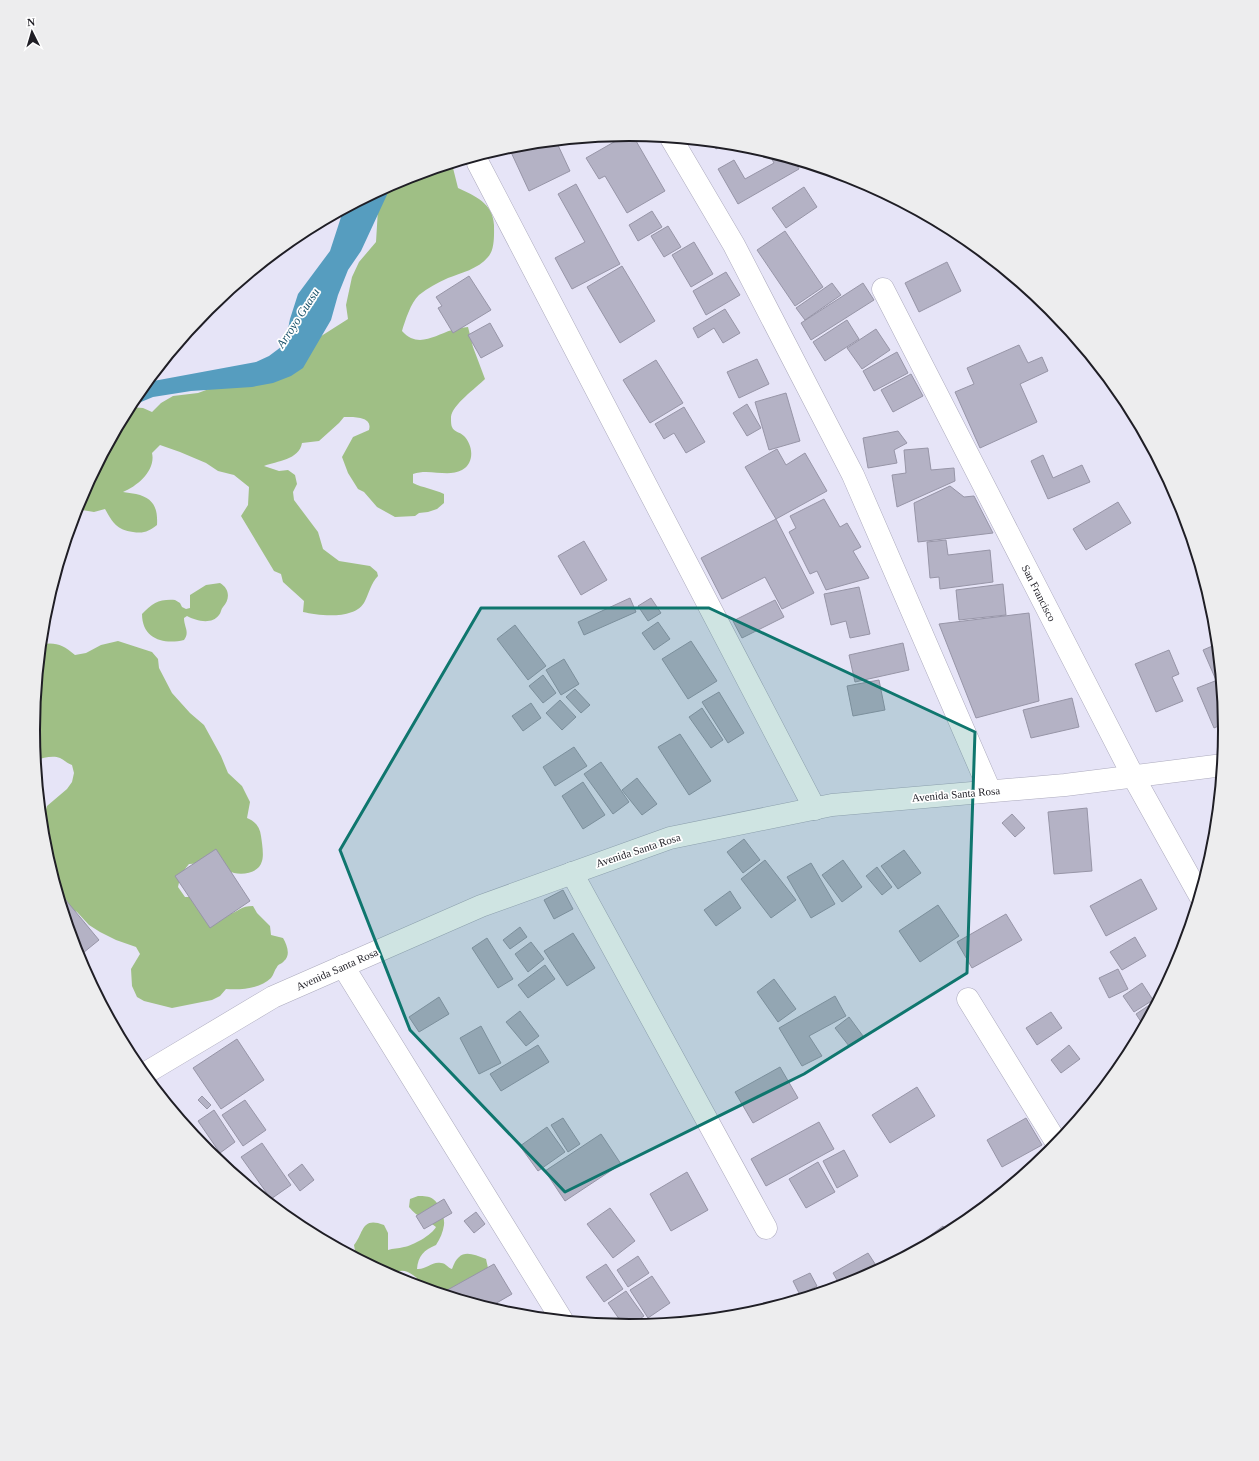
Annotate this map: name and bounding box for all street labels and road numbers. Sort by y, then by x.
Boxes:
street label: San Francisco [1020,563,1059,624]
street label: Avenida Santa Rosa [911,784,1001,804]
street label: Avenida Santa Rosa [594,831,682,869]
street label: Avenida Santa Rosa [294,945,380,992]

